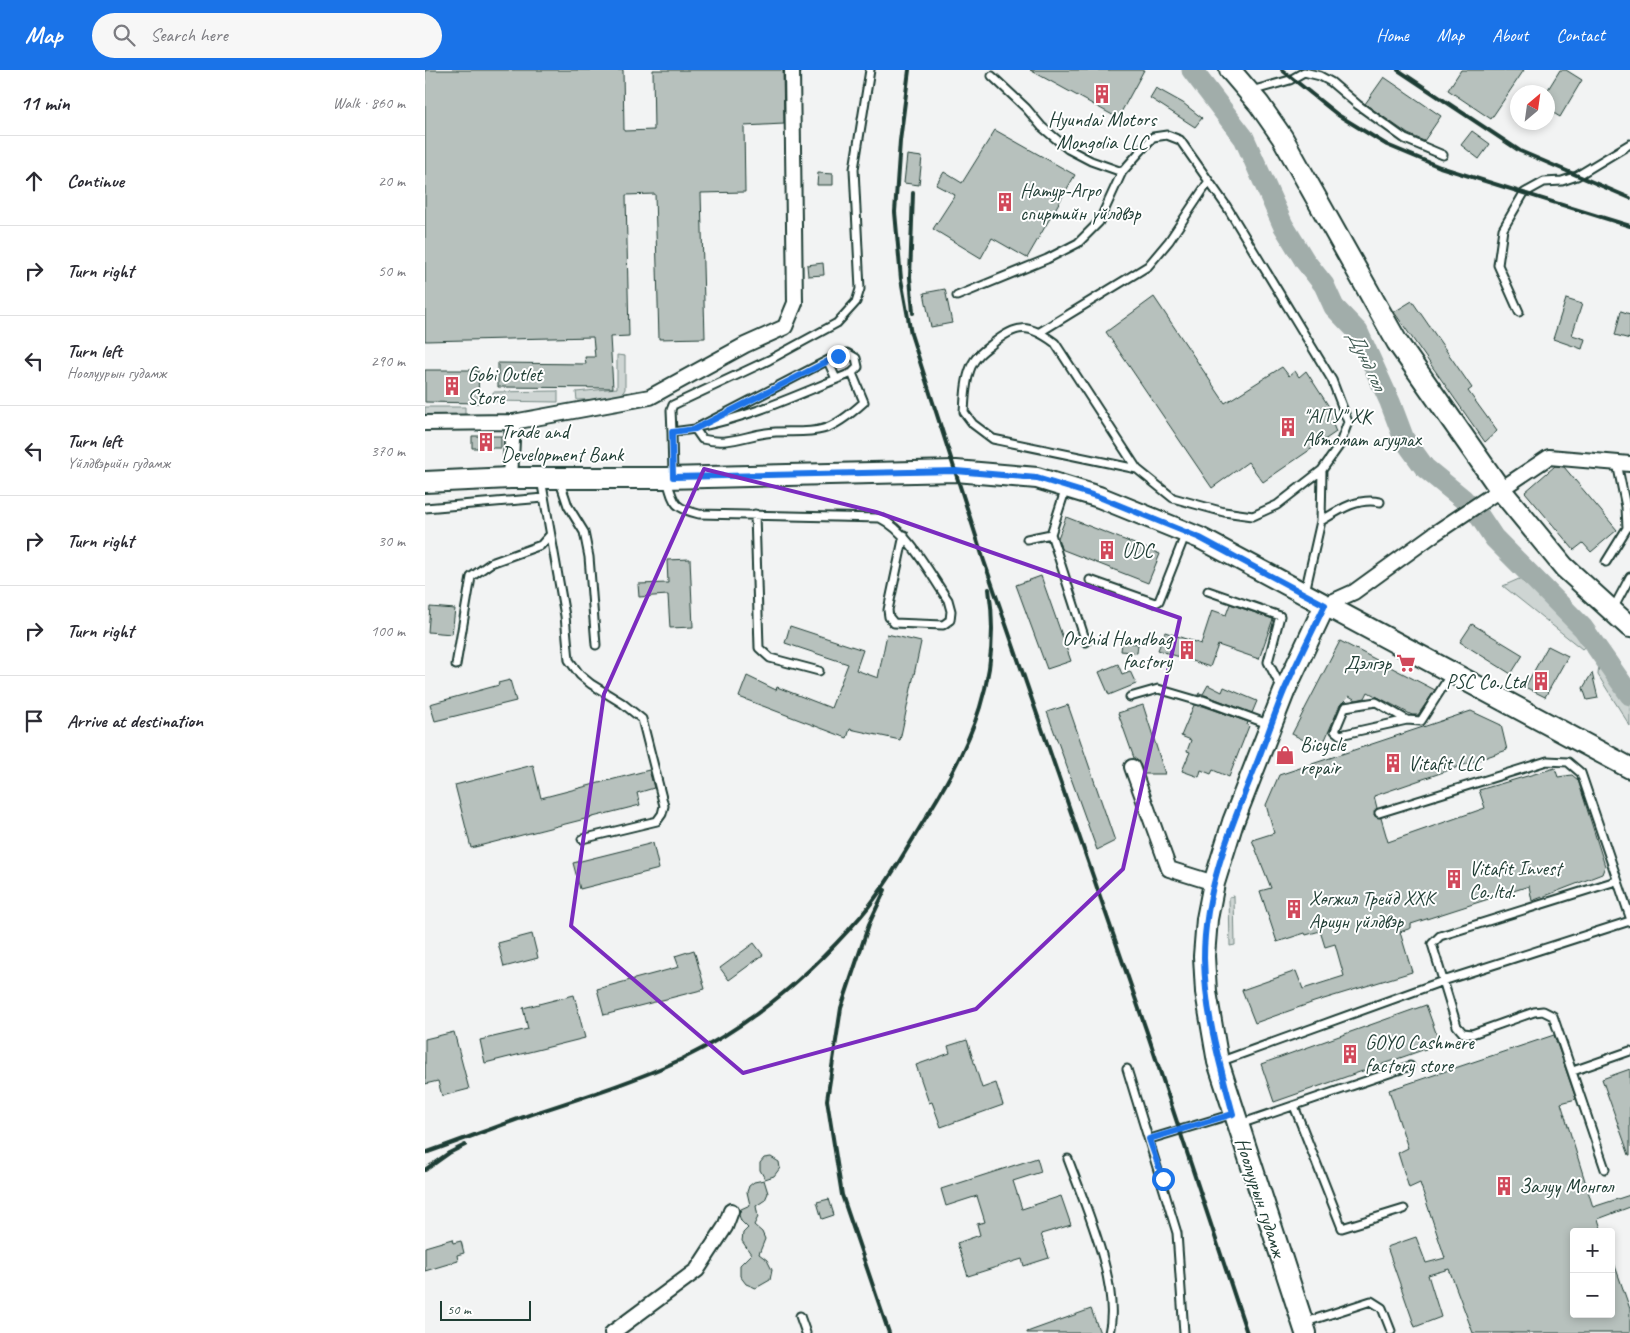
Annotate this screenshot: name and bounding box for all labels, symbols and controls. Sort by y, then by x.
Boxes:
search box [92,13,442,58]
text: Map [25,20,62,50]
icon: search [110,21,138,49]
text: Search here [150,23,228,47]
text: Home [1376,24,1409,46]
text: Map [1437,24,1464,46]
text: About [1492,24,1528,46]
text: Contact [1556,24,1605,46]
building icon: Hyundai Motors Mongolia LLC [1091,83,1113,105]
north arrow [1510,85,1555,130]
text: 11 min [20,90,70,116]
text: Walk · 860 m [333,93,405,113]
place label: Hyundai Motors Mongolia LLC [1048,107,1158,155]
icon: ahead [20,167,48,195]
text: Continue [67,169,124,193]
text: 20 m [378,171,405,191]
place label: Натур-Агро спиртийн үйлдвэр [1020,178,1142,226]
building icon: Натур-Агро спиртийн үйлдвэр [994,191,1016,213]
icon: right [20,257,48,285]
text: Turn right [67,259,134,283]
text: 50 m [378,261,405,281]
water label: Дунд гол [1341,325,1394,397]
text: Turn left [67,339,122,363]
route end [827,345,850,368]
icon: left [20,347,48,375]
text: 290 m [371,351,405,371]
place label: Gobi Outlet Store [467,362,544,410]
text: Ноолуурын гудамж [67,363,166,383]
building icon: Gobi Outlet Store [441,375,463,397]
place label: "АПУ" ХК Автомат агуулах [1303,404,1423,452]
building icon: "АПУ" ХК Автомат агуулах [1277,416,1299,438]
place label: Trade and Development Bank [501,419,625,467]
text: Turn left [67,429,122,453]
building icon: Trade and Development Bank [475,431,497,453]
icon: left [20,437,48,465]
text: 370 m [371,441,405,461]
text: Yйлдвэрийн гудамж [67,453,170,473]
icon: right [20,527,48,555]
text: Turn right [67,529,134,553]
text: 30 m [378,531,405,551]
place label: UDC [1122,538,1155,563]
building icon: UDC [1096,539,1118,561]
icon: right [20,617,48,645]
text: Turn right [67,619,134,643]
text: 100 m [371,621,405,641]
place label: Orchid Handbag factory [1062,626,1174,674]
building icon: Orchid Handbag factory [1176,639,1198,661]
place label: Дэлгэр [1344,651,1392,676]
supermarket icon: Дэлгэр [1395,652,1417,674]
place label: PSC Co.,Ltd [1446,669,1529,694]
building icon: PSC Co.,Ltd [1530,670,1552,692]
icon: arrive [20,707,48,735]
text: Arrive at destination [67,709,203,733]
place label: Bicycle repair [1300,732,1347,780]
shop icon: Bicycle repair [1274,744,1296,766]
place label: Vitafit LLC [1408,751,1485,776]
building icon: Vitafit LLC [1382,752,1404,774]
place label: Vitafit Invest Co.,ltd. [1469,856,1565,904]
building icon: Vitafit Invest Co.,ltd. [1443,868,1465,890]
place label: Хөгжил Трейд ХХК Ариун үйлдвэр [1309,886,1437,934]
building icon: Хөгжил Трейд ХХК Ариун үйлдвэр [1283,898,1305,920]
place label: GOYO Cashmere factory store [1365,1030,1475,1078]
building icon: GOYO Cashmere factory store [1339,1043,1361,1065]
street label: Ноолуурын гудамж [1229,1134,1292,1262]
route start [1152,1168,1175,1191]
place label: Залуу Монгол [1519,1174,1615,1199]
building icon: Залуу Монгол [1493,1175,1515,1197]
map controls [1570,1228,1615,1318]
button: + [1570,1228,1615,1273]
button: − [1570,1273,1615,1318]
scale bar [440,1298,531,1321]
text: 50 m [447,1301,471,1318]

